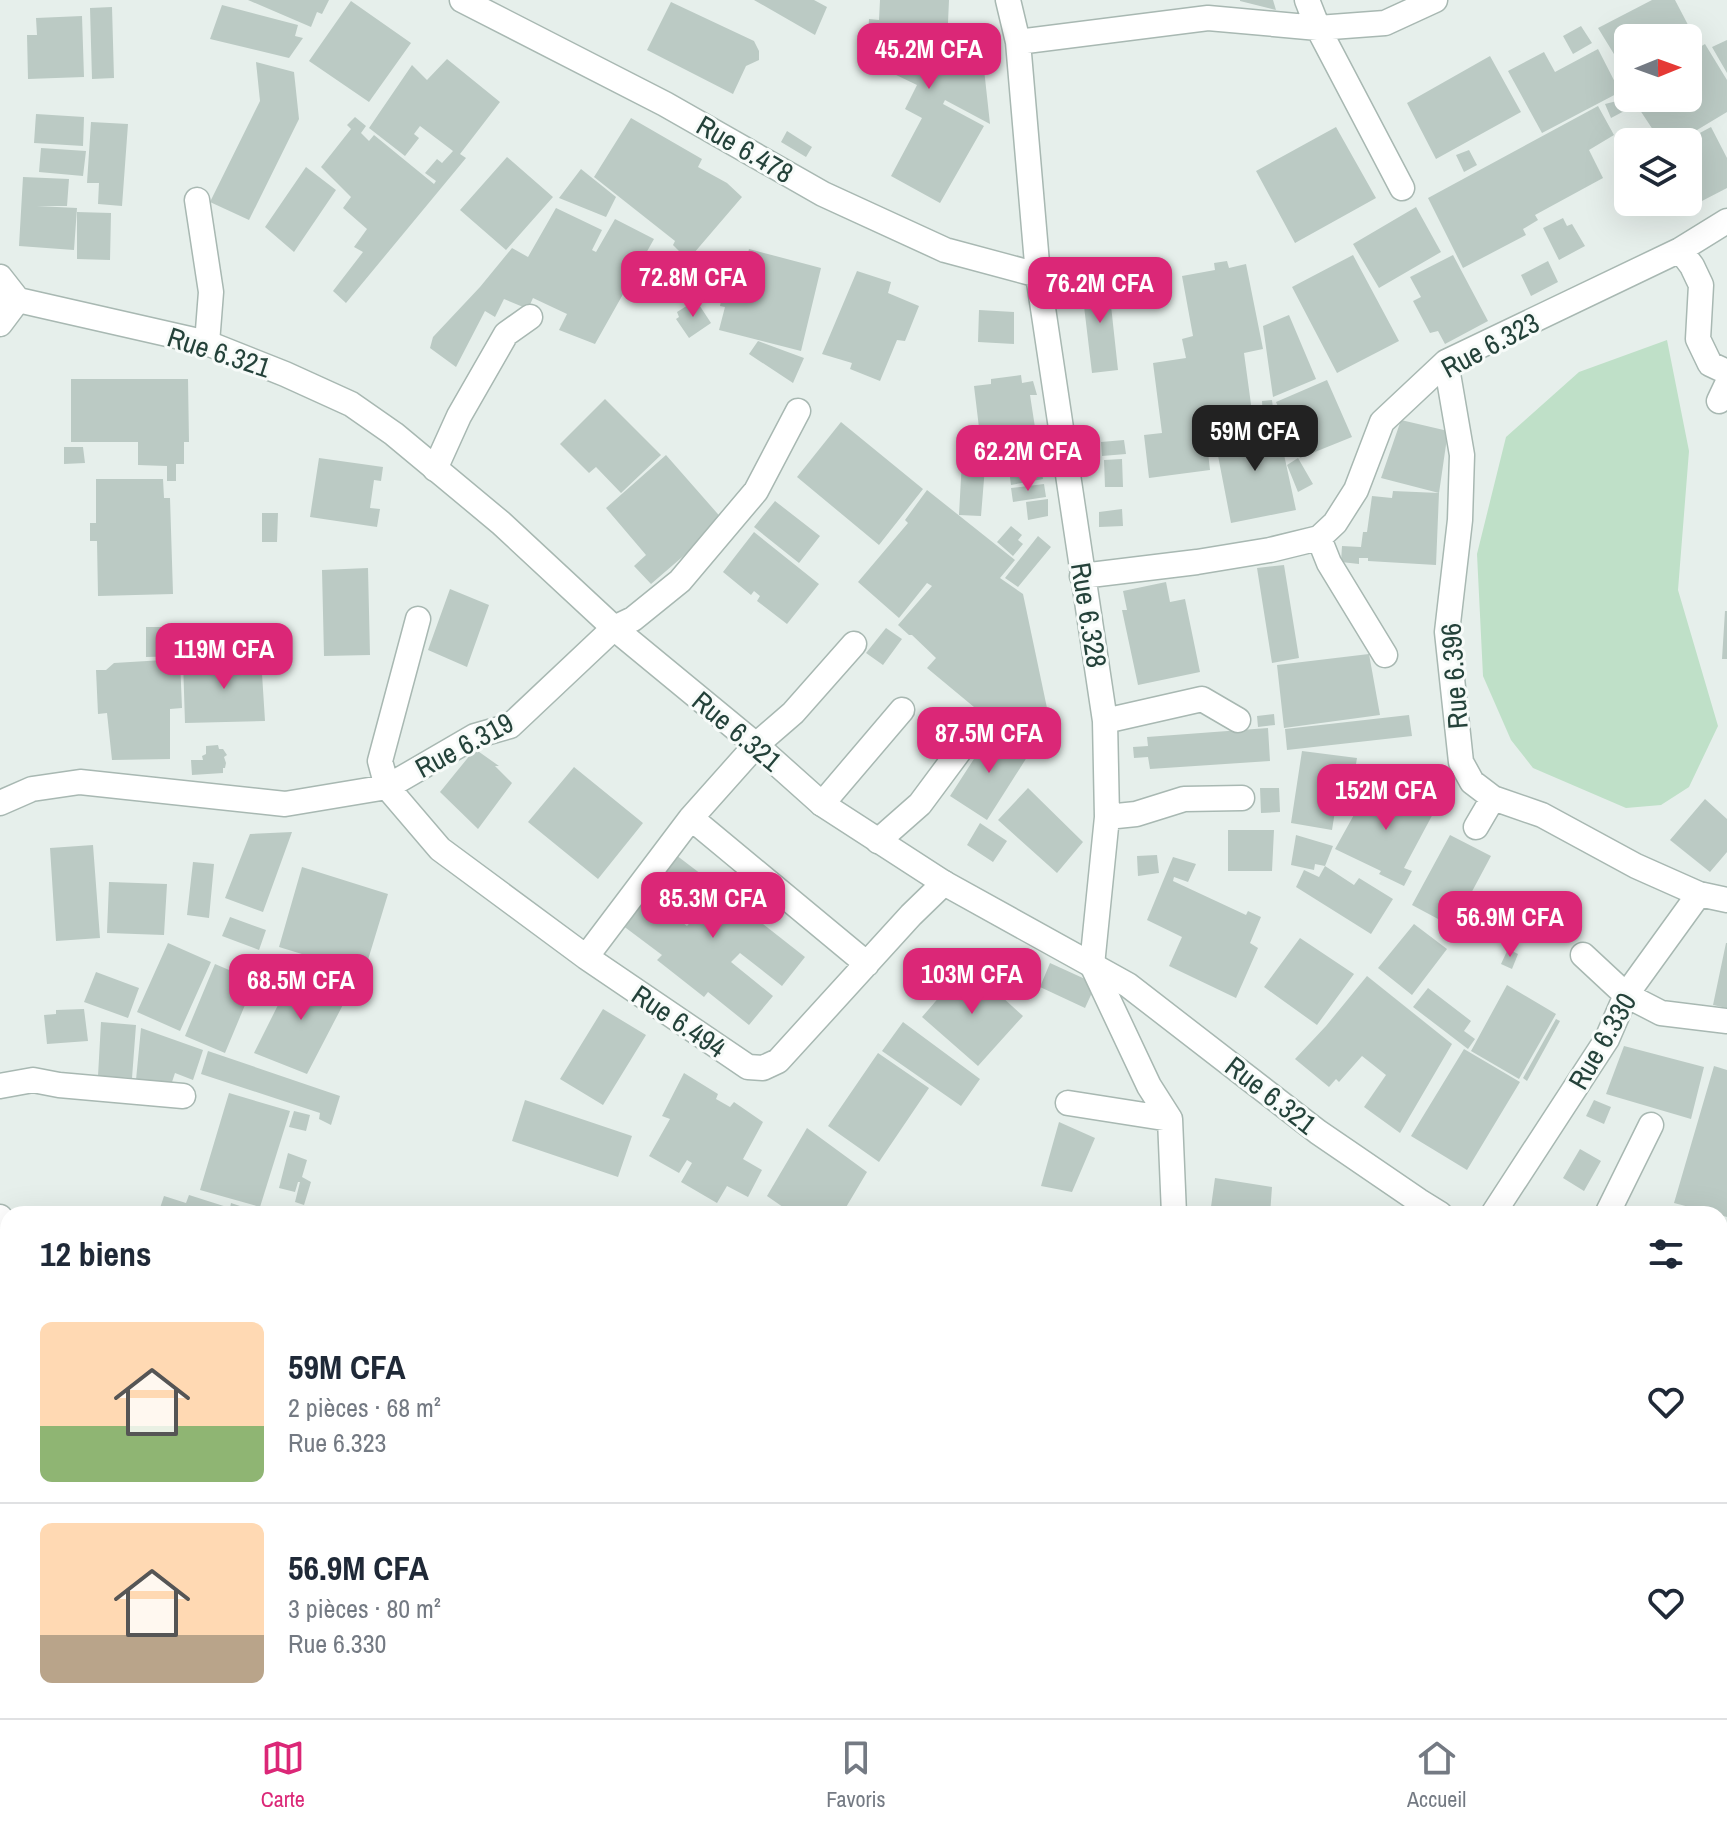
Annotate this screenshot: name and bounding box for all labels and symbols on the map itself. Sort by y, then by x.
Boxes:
pin: 45.2M CFA [837,23,1021,91]
north arrow [1614,24,1702,112]
street label: Rue 6.478 [690,106,800,192]
pin: 72.8M CFA [601,251,785,319]
pin: 76.2M CFA [1008,257,1192,325]
street label: Rue 6.323 [1434,303,1546,387]
street label: Rue 6.321 [163,318,275,387]
pin: 59M CFA [1181,405,1329,473]
pin: 62.2M CFA [936,425,1120,493]
street label: Rue 6.328 [1062,560,1116,670]
street label: Rue 6.396 [1431,622,1477,730]
pin: 119M CFA [141,623,307,691]
street label: Rue 6.321 [684,682,790,780]
street label: Rue 6.319 [408,703,520,787]
pin: 87.5M CFA [897,707,1081,775]
pin: 152M CFA [1303,764,1469,832]
pin: 85.3M CFA [621,872,805,940]
pin: 56.9M CFA [1418,891,1602,959]
pin: 103M CFA [889,948,1055,1016]
pin: 68.5M CFA [209,954,393,1022]
street label: Rue 6.494 [624,976,734,1067]
street label: Rue 6.330 [1559,986,1645,1096]
street label: Rue 6.321 [1218,1047,1325,1143]

